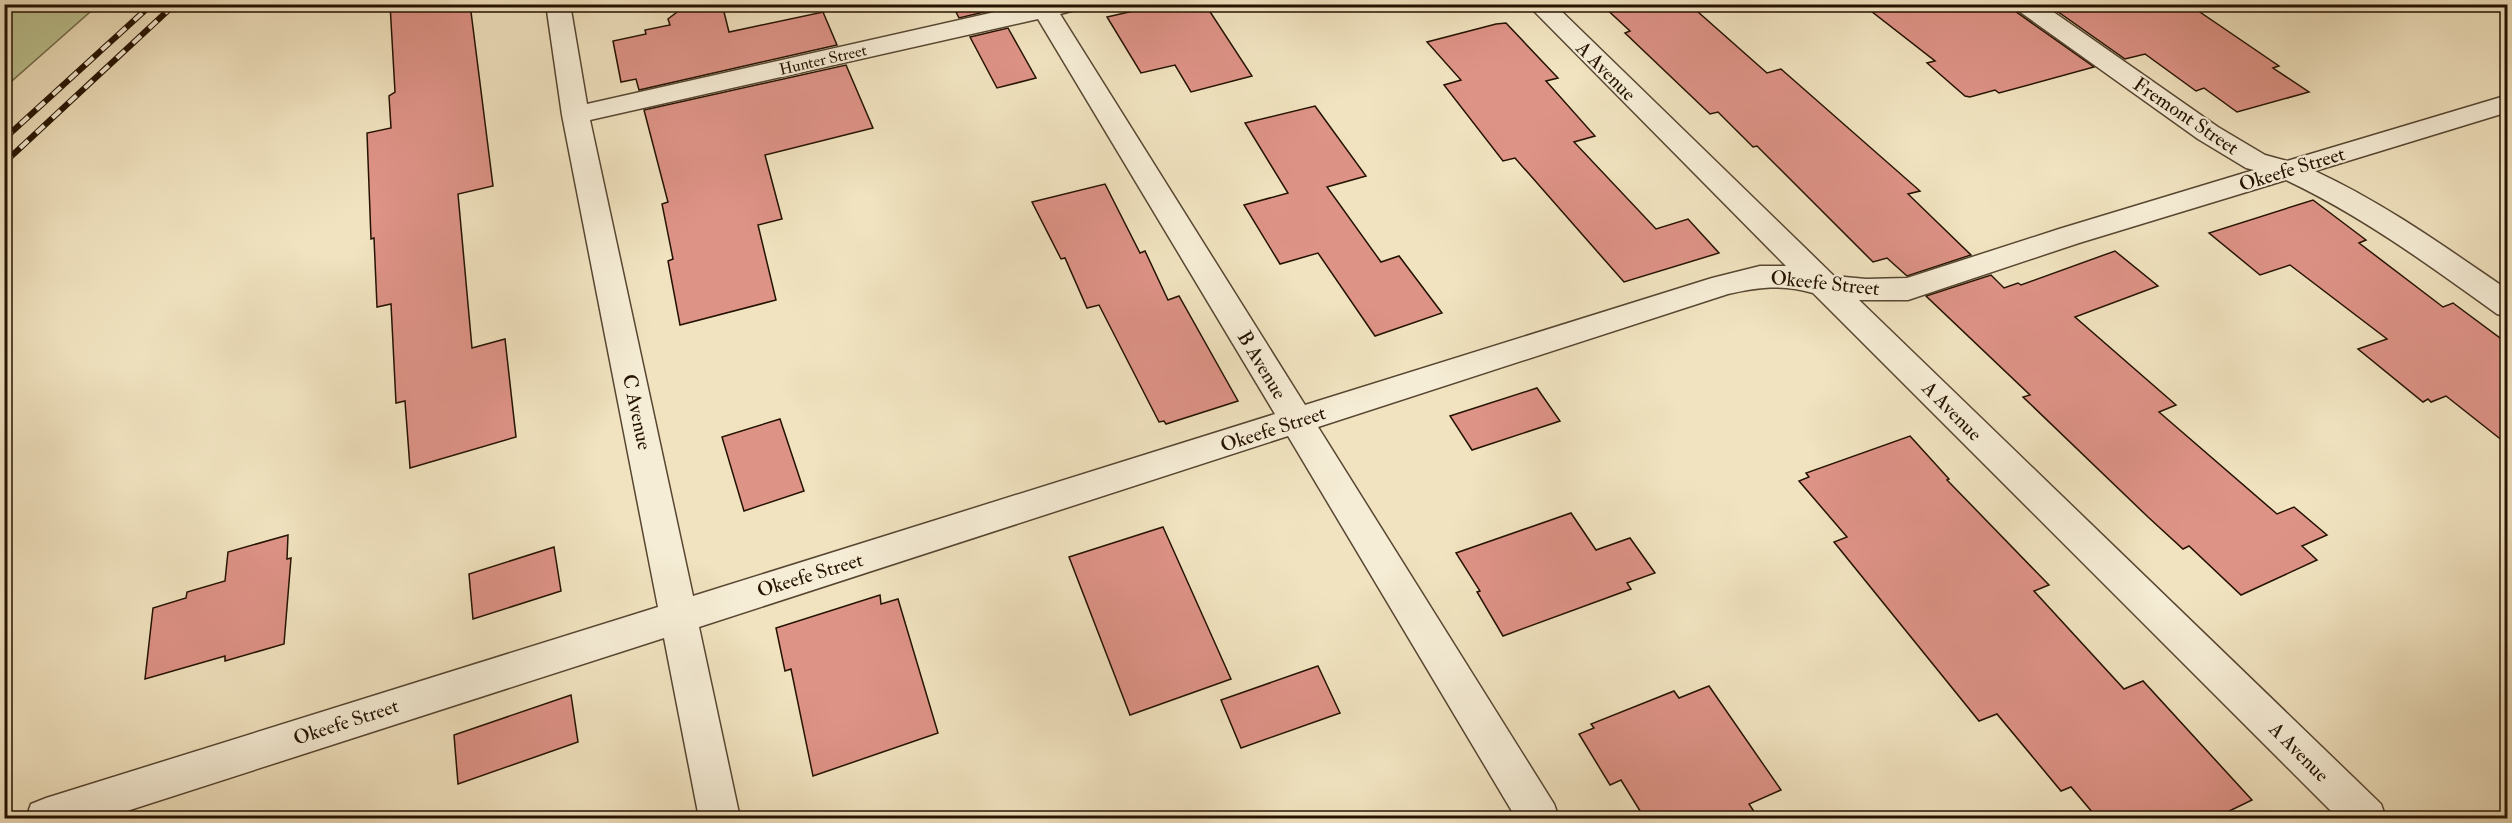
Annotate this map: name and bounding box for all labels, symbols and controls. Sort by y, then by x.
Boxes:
street label: A Avenue [1570,35,1641,106]
street label: Hunter Street [777,40,869,80]
street label: Fremont Street [2128,72,2244,161]
street label: Okeefe Street [2236,141,2348,197]
street label: Okeefe Street [1769,265,1881,301]
street label: B Avenue [1232,326,1292,404]
street label: C Avenue [617,372,657,452]
street label: A Avenue [1916,375,1987,446]
street label: Okeefe Street [1217,400,1329,458]
street label: Okeefe Street [754,547,866,603]
street label: Okeefe Street [290,693,402,751]
street label: A Avenue [2263,716,2334,787]

